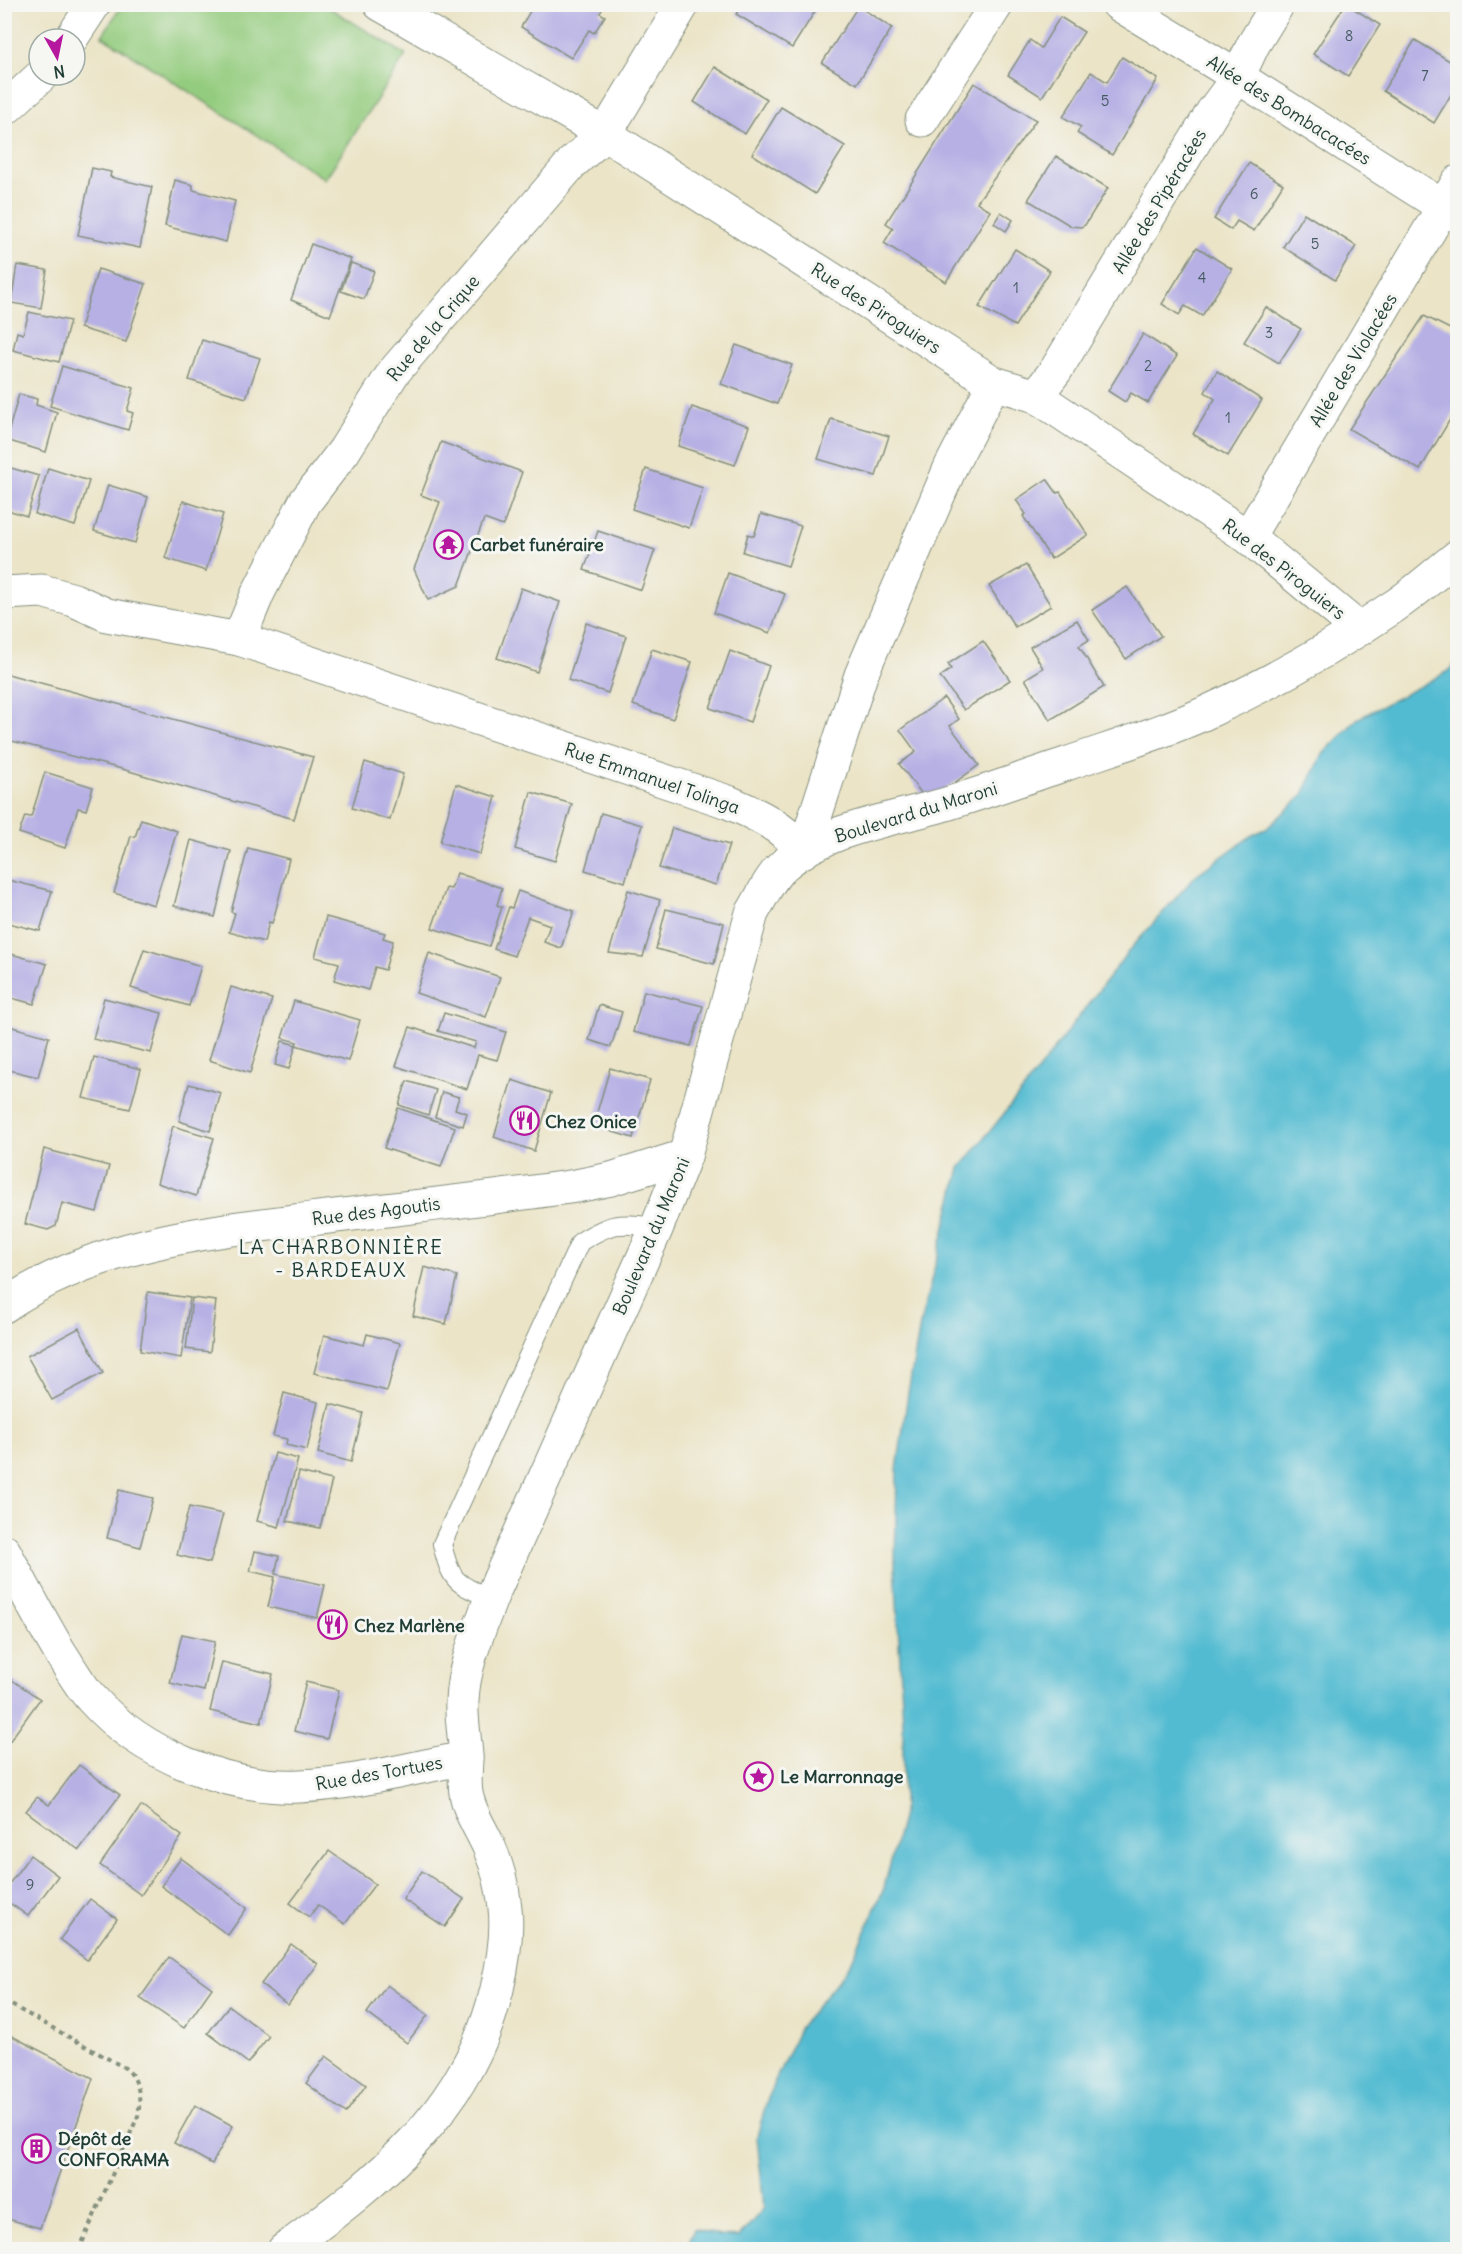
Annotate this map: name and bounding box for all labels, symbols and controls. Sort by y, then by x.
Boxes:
house number: 8 [1345,26,1353,45]
north arrow [27,27,87,87]
street label: Allée des Bombacacées [1203,50,1375,170]
text: N [52,61,66,83]
house number: 7 [1421,66,1429,85]
house number: 5 [1101,91,1109,110]
street label: Allée des Pipéracées [1107,125,1211,277]
house number: 6 [1250,184,1258,203]
house number: 5 [1311,234,1319,253]
street label: Rue des Piroguiers [807,257,945,359]
house number: 4 [1198,268,1207,287]
street label: Rue de la Crique [382,270,484,386]
house number: 1 [1013,278,1019,297]
street label: Allée des Violacées [1304,289,1402,431]
house number: 3 [1265,323,1273,342]
house number: 2 [1144,356,1152,375]
house number: 1 [1225,408,1231,427]
street label: Rue des Piroguiers [1218,514,1350,624]
temple icon: Carbet funéraire [433,528,465,560]
place label: Carbet funéraire [470,533,604,556]
street label: Rue Emmanuel Tolinga [561,737,743,819]
street label: Boulevard du Maroni [832,776,1000,848]
restaurant icon: Chez Onice [508,1105,540,1137]
place label: Chez Onice [545,1110,637,1133]
street label: Boulevard du Maroni [607,1154,695,1318]
street label: Rue des Agoutis [311,1192,441,1230]
district label: LA CHARBONNIÈRE - BARDEAUX [238,1234,444,1282]
restaurant icon: Chez Marlène [317,1609,349,1641]
place label: Chez Marlène [354,1614,465,1637]
street label: Rue des Tortues [314,1751,444,1795]
place icon: Le Marronnage [743,1760,775,1792]
place label: Le Marronnage [780,1765,904,1788]
house number: 9 [26,1875,34,1894]
place label: Dépôt de CONFORAMA [58,2127,170,2171]
building icon: Dépôt de CONFORAMA [21,2132,53,2164]

